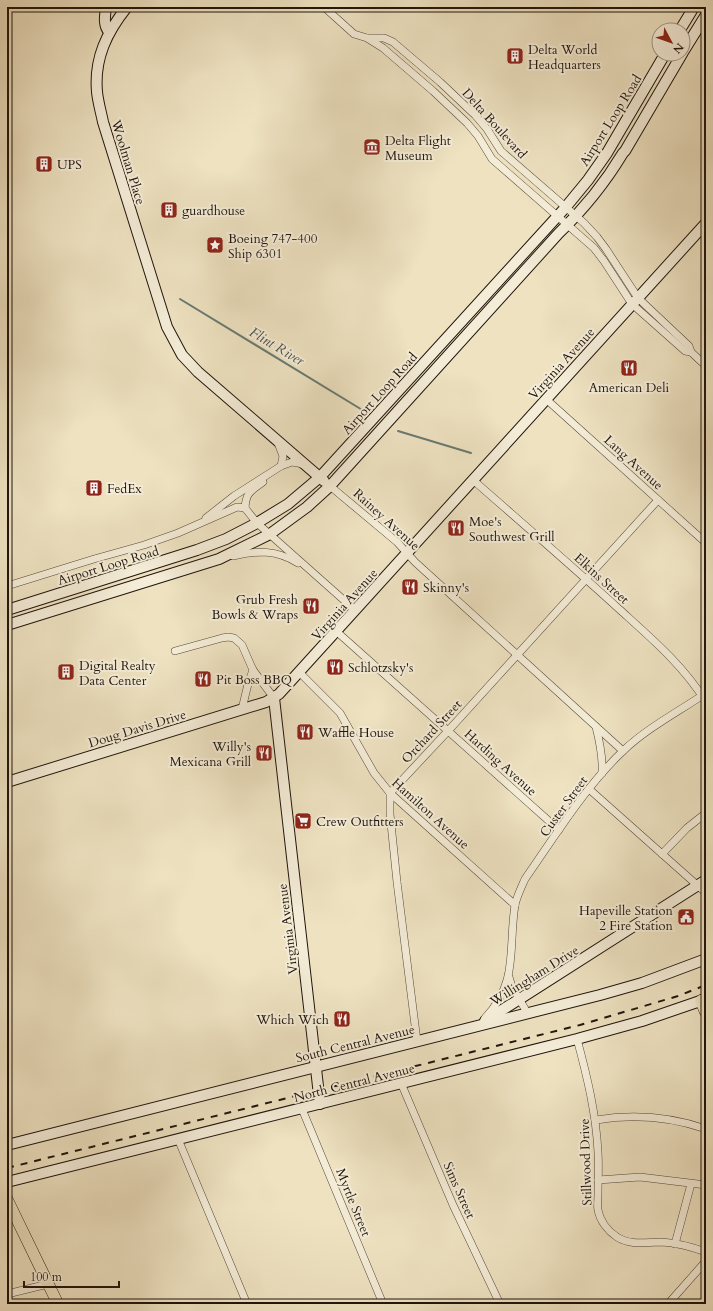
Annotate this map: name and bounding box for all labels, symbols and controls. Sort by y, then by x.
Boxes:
north arrow [651,22,691,62]
text: N [669,40,687,57]
place label: Delta World Headquarters [528,41,601,74]
building icon: Delta World Headquarters [505,46,525,66]
street label: Airport Loop Road [575,71,646,170]
street label: Delta Boulevard [458,85,531,163]
street label: Woolman Place [106,117,149,207]
place label: Delta Flight Museum [385,132,451,165]
museum icon: Delta Flight Museum [362,137,382,157]
building icon: UPS [34,154,54,174]
place label: UPS [57,156,82,174]
building icon: guardhouse [159,200,179,220]
place label: guardhouse [182,202,245,220]
place label: Boeing 747-400 Ship 6301 [228,230,318,263]
place icon: Boeing 747-400 Ship 6301 [205,235,225,255]
water label: Flint River [246,323,308,370]
street label: Virginia Avenue [525,324,599,404]
street label: Airport Loop Road [338,349,422,439]
restaurant icon: American Deli [619,358,639,378]
place label: American Deli [589,379,670,397]
street label: Lang Avenue [600,431,667,494]
building icon: FedEx [84,478,104,498]
place label: FedEx [107,480,142,498]
street label: Rainey Avenue [349,485,424,555]
place label: Moe's Southwest Grill [469,513,555,546]
restaurant icon: Moe's Southwest Grill [446,518,466,538]
street label: Airport Loop Road [56,542,161,590]
street label: Elkins Street [570,549,633,608]
street label: Virginia Avenue [308,565,382,645]
restaurant icon: Skinny's [400,577,420,597]
place label: Skinny's [423,579,469,597]
place label: Grub Fresh Bowls & Wraps [211,591,298,624]
restaurant icon: Grub Fresh Bowls & Wraps [301,596,321,616]
place label: Digital Realty Data Center [79,657,156,690]
restaurant icon: Schlotzsky's [325,657,345,677]
place label: Schlotzsky's [348,659,413,677]
building icon: Digital Realty Data Center [56,662,76,682]
restaurant icon: Pit Boss BBQ [193,669,213,689]
place label: Pit Boss BBQ [216,671,292,689]
street label: Orchard Street [397,696,466,767]
street label: Doug Davis Drive [86,706,188,752]
restaurant icon: Waffle House [295,722,315,742]
place label: Waffle House [317,724,394,742]
street label: Harding Avenue [460,725,541,800]
place label: Willy's Mexicana Grill [169,738,252,771]
restaurant icon: Willy's Mexicana Grill [254,743,274,763]
street label: Custer Street [536,773,592,841]
street label: Hamilton Avenue [388,774,473,853]
supermarket icon: Crew Outfitters [293,811,313,831]
place label: Crew Outfitters [316,813,404,831]
street label: Virginia Avenue [273,882,302,975]
place label: Hapeville Station 2 Fire Station [579,902,674,935]
public building icon: Hapeville Station 2 Fire Station [676,907,696,927]
street label: Willingham Drive [486,941,582,1011]
restaurant icon: Which Wich [332,1009,352,1029]
place label: Which Wich [255,1011,329,1029]
street label: South Central Avenue [294,1020,417,1067]
street label: North Central Avenue [292,1059,417,1107]
street label: Stillwood Drive [575,1118,597,1206]
street label: Sims Street [439,1159,480,1222]
street label: Myrtle Street [331,1166,375,1239]
scale bar [24,1263,119,1289]
text: 100 m [30,1269,63,1285]

